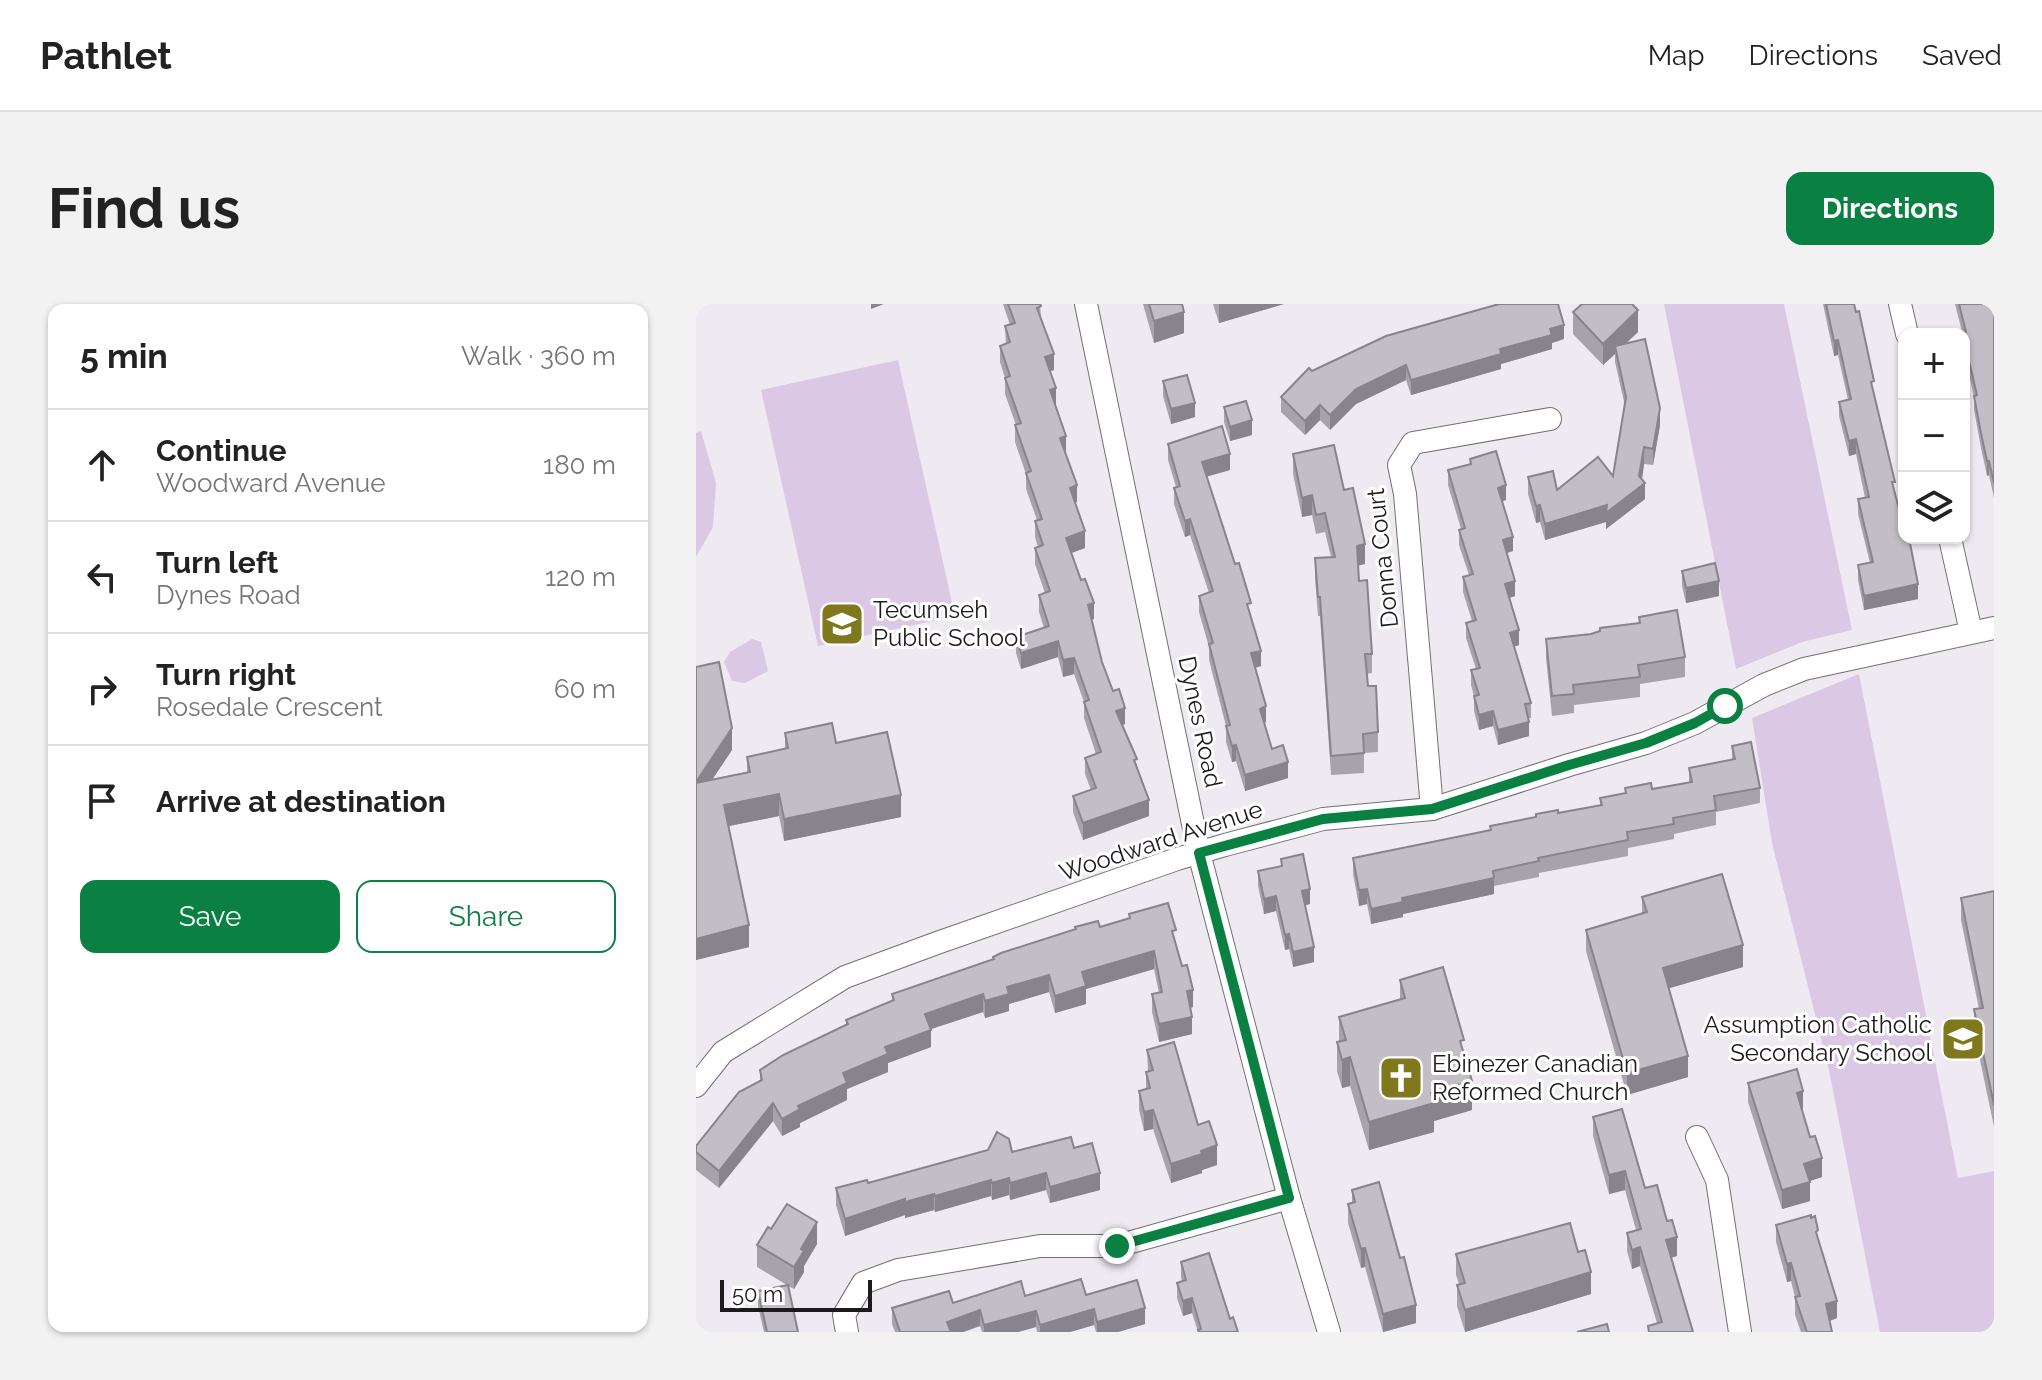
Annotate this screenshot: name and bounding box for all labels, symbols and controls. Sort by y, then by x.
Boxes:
text: Pathlet [40,33,172,78]
text: Map [1648,39,1705,72]
text: Directions [1749,39,1878,72]
text: Saved [1922,39,2002,72]
button: Directions [1786,172,1994,245]
text: Find us [48,175,240,241]
map controls [1898,328,1970,544]
button: + [1898,328,1970,400]
text: 5 min [80,336,168,376]
text: Walk · 360 m [461,341,616,371]
button: − [1898,400,1970,472]
text: Continue [156,433,287,468]
icon: ahead [80,443,124,487]
text: 180 m [543,450,616,480]
text: Woodward Avenue [156,468,386,498]
button: layers [1898,472,1970,544]
street label: Donna Court [1361,487,1404,629]
text: Turn left [156,545,278,580]
icon: left [80,555,124,599]
text: 120 m [545,562,616,592]
text: Dynes Road [156,580,301,610]
place label: Tecumseh Public School [873,595,1025,652]
school or university icon: Tecumseh Public School [818,600,866,648]
street label: Dynes Road [1172,654,1229,790]
text: Turn right [156,657,296,692]
icon: right [80,667,124,711]
text: 60 m [554,674,616,704]
route start [1707,688,1743,724]
text: Rosedale Crescent [156,692,383,722]
icon: arrive [80,779,124,823]
text: Arrive at destination [156,784,446,819]
street label: Woodward Avenue [1056,794,1266,887]
button: Save [80,880,340,953]
button: Share [356,880,616,953]
place label: Assumption Catholic Secondary School [1703,1010,1932,1067]
school or university icon: Assumption Catholic Secondary School [1939,1015,1987,1063]
place label: Ebinezer Canadian Reformed Church [1432,1049,1638,1106]
church icon: Ebinezer Canadian Reformed Church [1377,1054,1425,1102]
route end [1099,1228,1135,1264]
scale bar [720,1276,872,1312]
text: 50 m [732,1281,783,1307]

